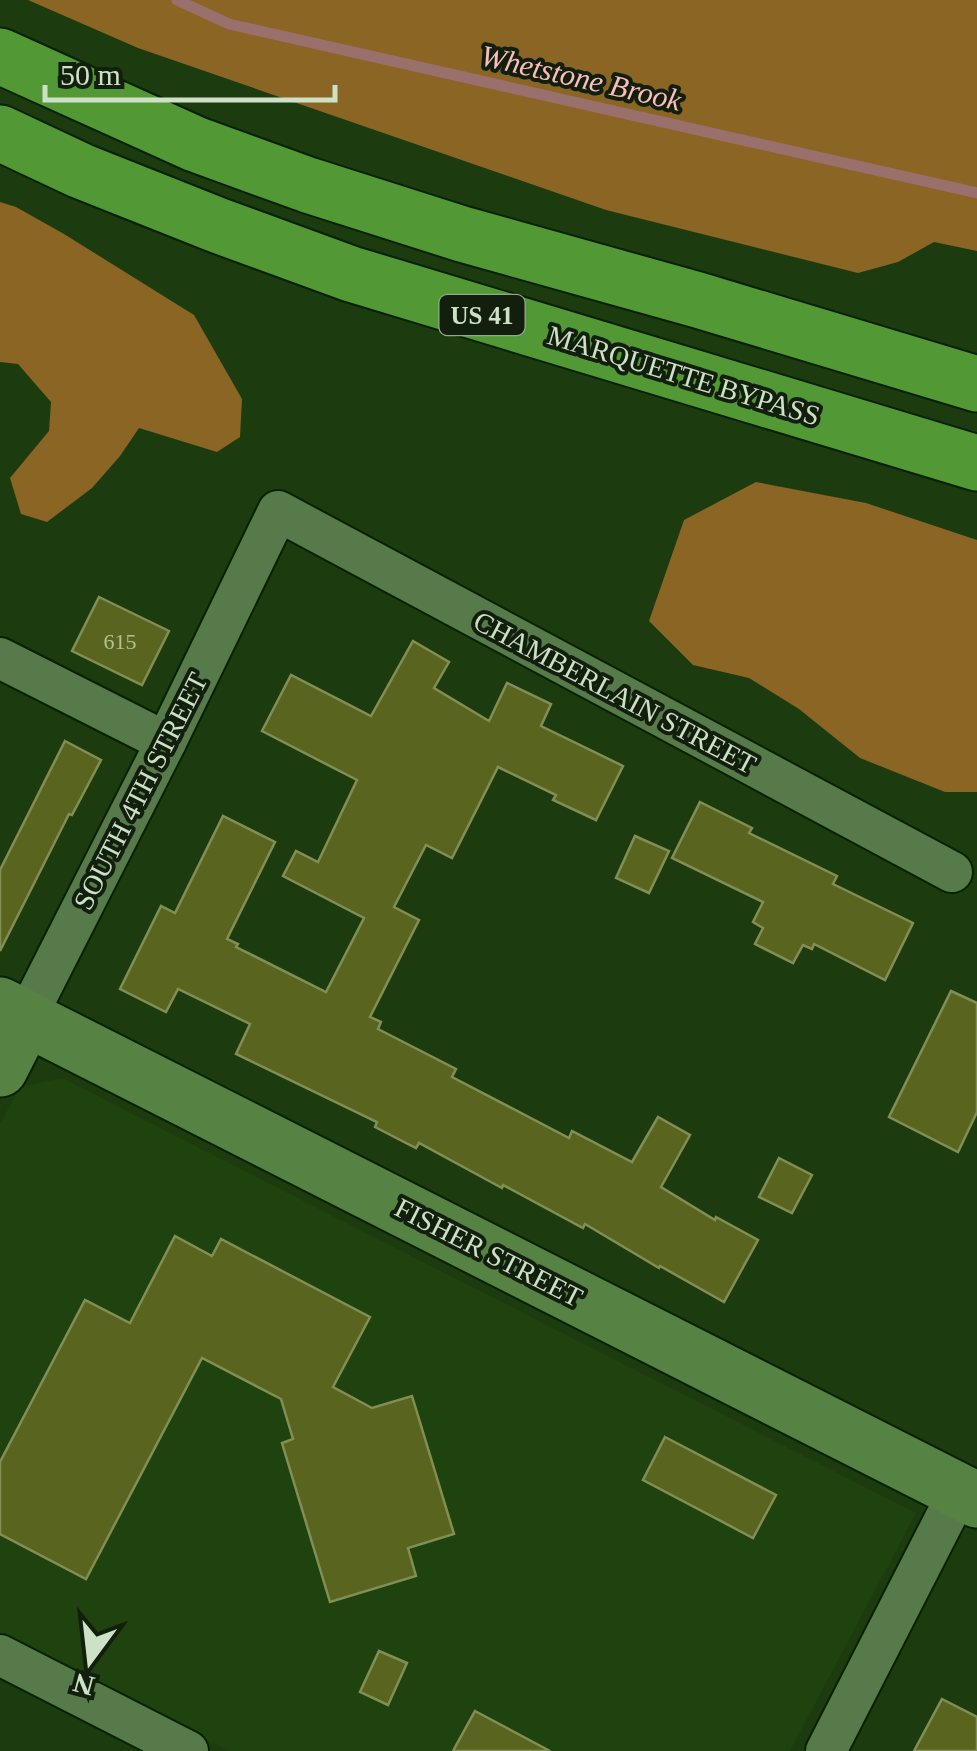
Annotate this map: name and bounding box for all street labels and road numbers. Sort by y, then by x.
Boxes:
road number: US 41 [440,295,524,335]
street label: MARQUETTE BYPASS [544,319,824,432]
street label: CHAMBERLAIN STREET [468,605,761,780]
street label: SOUTH 4TH STREET [67,668,214,915]
street label: FISHER STREET [390,1192,588,1313]

